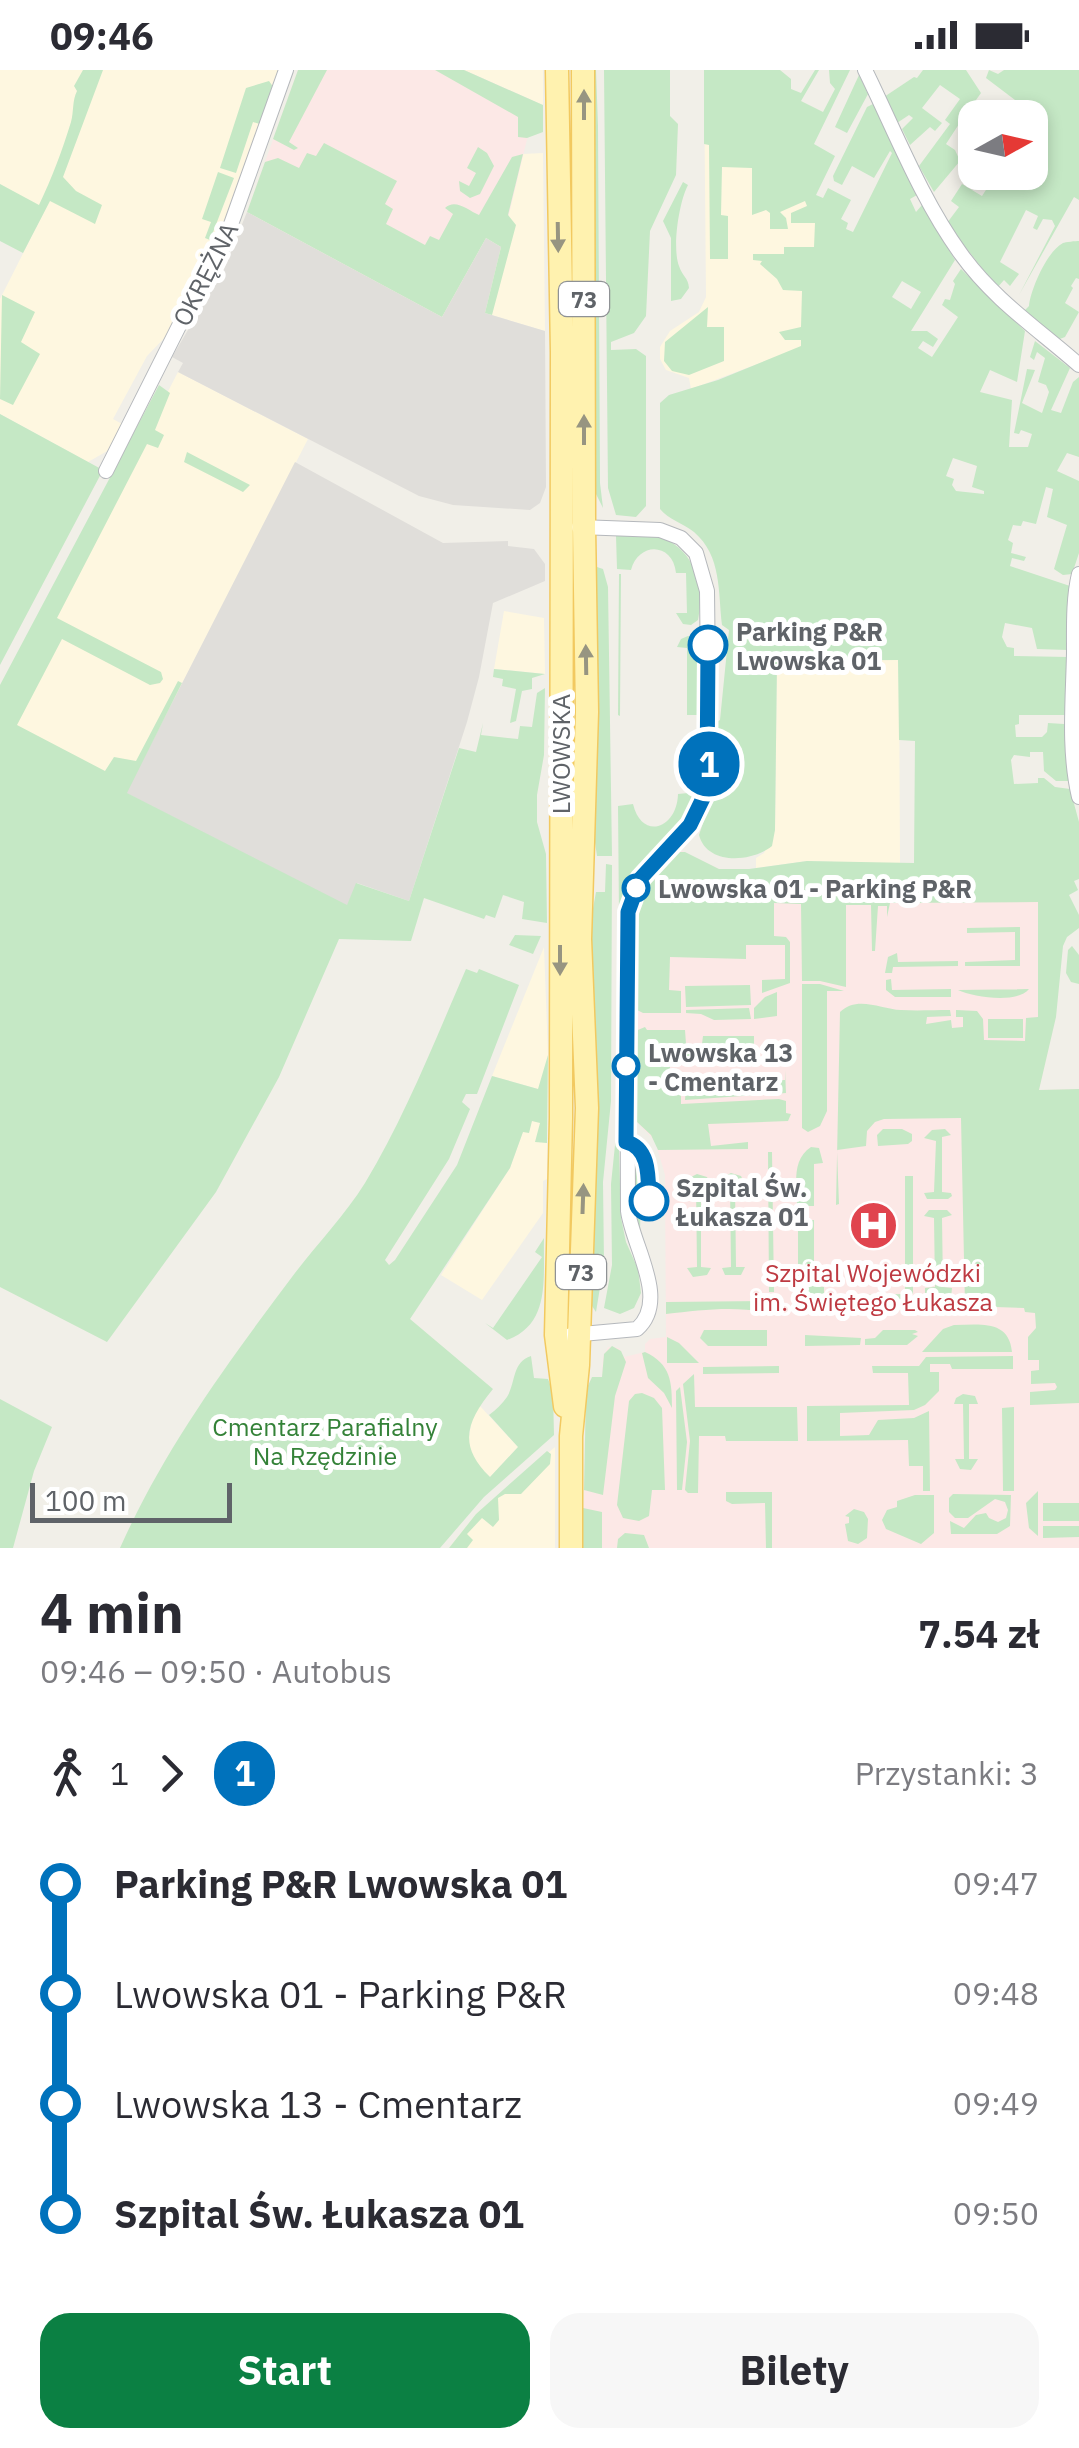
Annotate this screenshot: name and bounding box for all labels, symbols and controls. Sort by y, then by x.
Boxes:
text: 09:46 [50,11,154,60]
one-way arrow [576,88,592,120]
north arrow [958,100,1048,190]
map controls [958,100,1048,190]
street label: OKRĘŻNA [165,216,245,332]
one-way arrow [551,222,567,254]
road number: 73 [559,282,609,316]
one-way arrow [576,413,592,445]
place label: Parking P&R Lwowska 01 [736,615,883,677]
marker: Parking P&R Lwowska 01 [689,626,727,664]
one-way arrow [578,643,594,675]
street label: LWOWSKA [544,694,577,814]
line badge: 1 [676,732,742,796]
text: 1 [698,741,720,787]
place label: Lwowska 01 - Parking P&R [658,872,972,905]
marker: Lwowska 01 - Parking P&R [623,875,649,901]
one-way arrow [552,945,568,977]
place label: Lwowska 13 - Cmentarz [648,1036,793,1098]
marker: Lwowska 13 - Cmentarz [613,1053,639,1079]
place label: Szpital Św. Łukasza 01 [675,1171,808,1233]
marker: Szpital Św. Łukasza 01 [630,1182,668,1220]
one-way arrow [576,1183,592,1215]
hospital icon: Szpital Wojewódzki im. Świętego Łukasza [847,1200,899,1252]
road number: 73 [556,1255,606,1289]
place label: Szpital Wojewódzki im. Świętego Łukasza [753,1256,993,1318]
park label: Cmentarz Parafialny Na Rzędzinie [212,1410,438,1472]
scale bar [30,1478,232,1522]
text: 100 m [45,1482,126,1519]
text: 4 min [40,1577,184,1648]
text: 7.54 zł [918,1609,1039,1658]
text: 09:46 – 09:50 · Autobus [40,1650,392,1692]
icon: walk [40,1746,95,1801]
icon: forward [144,1746,199,1801]
text: 1 [234,1750,255,1796]
text: 1 [110,1752,129,1794]
text: Przystanki: 3 [855,1752,1039,1794]
text: Parking P&R Lwowska 01 [114,1859,567,1908]
text: 09:47 [953,1862,1039,1904]
text: Lwowska 01 - Parking P&R [114,1969,567,2018]
text: 09:48 [953,1972,1039,2014]
text: Lwowska 13 - Cmentarz [114,2079,522,2128]
text: 09:49 [953,2082,1039,2124]
text: Szpital Św. Łukasza 01 [114,2189,524,2238]
text: 09:50 [953,2192,1039,2234]
button: Start [40,2313,530,2428]
button: Bilety [550,2313,1039,2428]

